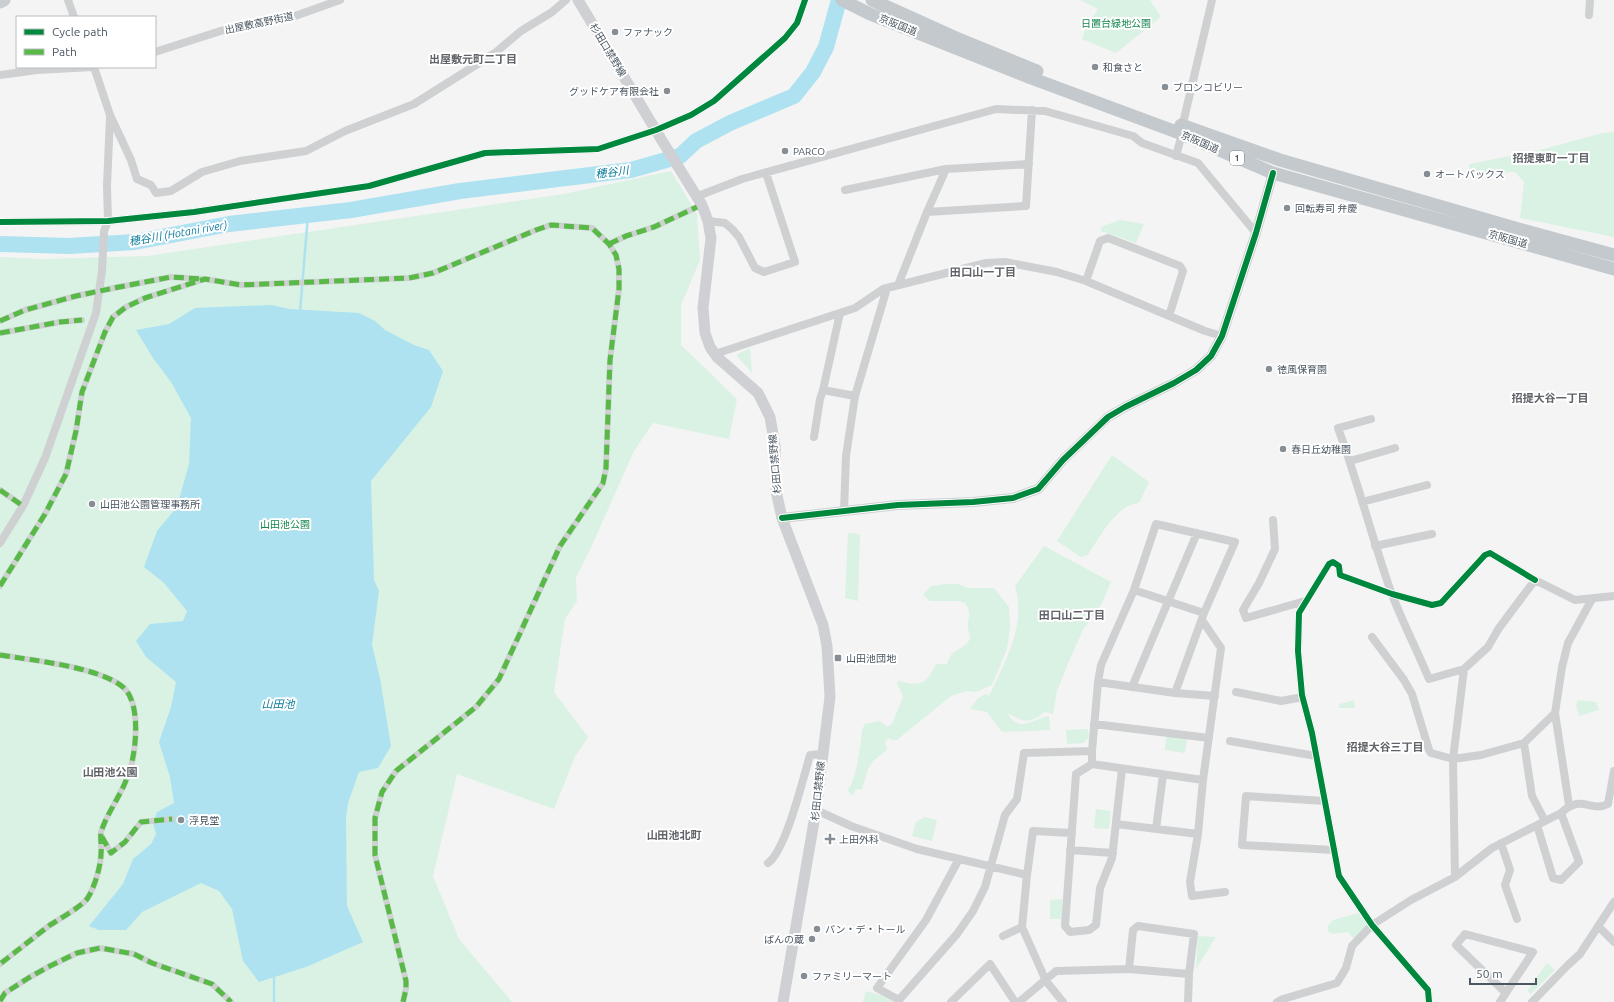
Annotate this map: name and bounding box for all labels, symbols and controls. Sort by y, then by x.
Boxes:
street label: 出屋敷高野街道 [224,10,294,36]
street label: 京阪国道 [877,12,919,38]
legend [16,16,156,68]
park label: 日置台緑地公園 [1081,18,1151,29]
street label: 杉田口禁野線 [588,21,628,79]
text: Cycle path [52,25,108,38]
marker: ファナック [610,27,620,37]
place label: ファナック [623,27,673,38]
text: Path [52,45,77,58]
district label: 出屋敷元町二丁目 [429,53,517,65]
marker: 和食さと [1090,62,1100,72]
place label: 和食さと [1103,62,1143,73]
marker: ブロンコビリー [1160,82,1170,92]
place label: ブロンコビリー [1173,82,1243,93]
place label: グッドケア有限会社 [569,86,659,97]
marker: グッドケア有限会社 [662,86,672,96]
street label: 京阪国道 [1179,129,1221,155]
marker: PARCO [780,146,790,156]
place label: PARCO [793,146,825,157]
road number: 1 [1230,151,1244,165]
district label: 招提東町一丁目 [1513,152,1590,164]
water label: 穂谷川 [595,164,630,180]
marker: オートバックス [1422,169,1432,179]
place label: オートバックス [1435,169,1505,180]
marker: 回転寿司 弁慶 [1282,203,1292,213]
place label: 回転寿司 弁慶 [1295,203,1357,214]
water label: 穂谷川 (Hotani river) [128,218,228,249]
street label: 京阪国道 [1487,228,1529,250]
district label: 田口山一丁目 [950,266,1016,278]
marker: 徳風保育園 [1264,364,1274,374]
place label: 徳風保育園 [1277,364,1327,375]
district label: 招提大谷一丁目 [1512,392,1589,404]
street label: 杉田口禁野線 [767,434,783,494]
marker: 春日丘幼稚園 [1278,444,1288,454]
place label: 春日丘幼稚園 [1291,444,1351,455]
marker: 山田池公園管理事務所 [87,499,97,509]
place label: 山田池公園管理事務所 [100,499,200,510]
park label: 山田池公園 [260,519,310,530]
district label: 田口山二丁目 [1039,609,1105,621]
marker: 山田池団地 [833,653,843,663]
place label: 山田池団地 [846,653,897,664]
water label: 山田池 [262,698,295,710]
district label: 招提大谷三丁目 [1347,741,1424,753]
street label: 杉田口禁野線 [809,761,827,821]
district label: 山田池公園 [83,766,138,778]
marker: 浮見堂 [176,815,186,825]
place label: 浮見堂 [189,815,219,826]
district label: 山田池北町 [647,829,702,841]
marker: 上田外科 [824,833,836,845]
place label: 上田外科 [839,834,879,845]
marker: パン・デ・トール [812,924,822,934]
place label: パン・デ・トール [825,924,906,935]
place label: ぱんの蔵 [764,934,804,945]
marker: ぱんの蔵 [807,934,817,944]
scale bar [1470,960,1536,986]
text: 50 m [1476,967,1503,980]
marker: ファミリーマート [799,971,809,981]
place label: ファミリーマート [812,971,892,982]

